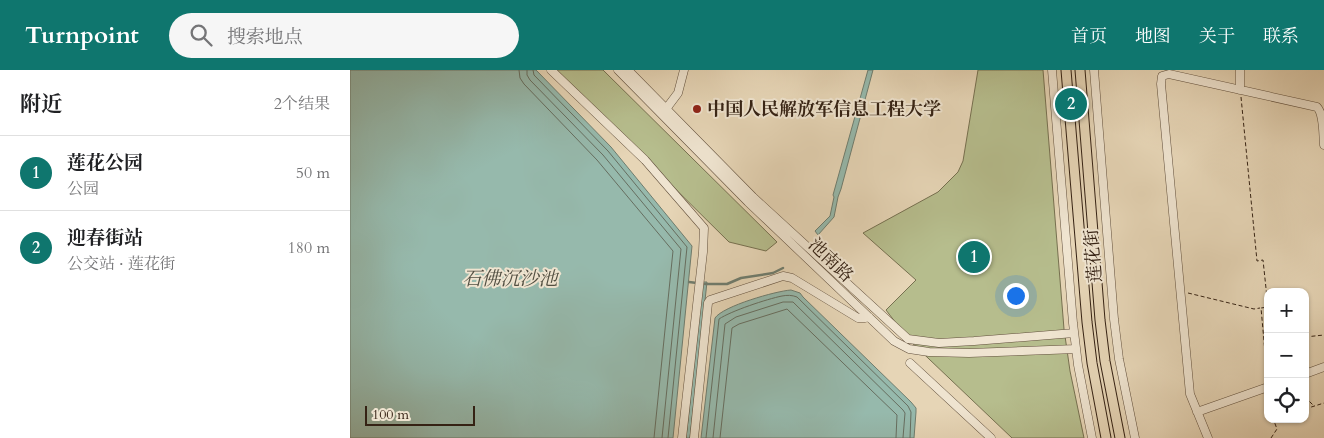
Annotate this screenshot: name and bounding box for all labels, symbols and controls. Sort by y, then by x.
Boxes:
search box [169,13,519,58]
text: Turnpoint [25,19,139,52]
icon: search [187,21,215,49]
text: 搜索地点 [227,24,303,50]
text: 首页 [1071,24,1107,49]
text: 地图 [1135,24,1171,49]
text: 关于 [1199,24,1235,49]
text: 联系 [1263,24,1299,49]
pin: 2 [1055,85,1087,123]
text: 附近 [20,90,62,119]
text: 2个结果 [274,93,330,115]
place label: 中国人民解放军信息工程大学 [707,97,941,122]
marker: 中国人民解放军信息工程大学 [691,103,703,115]
text: 莲花公园 [67,150,143,176]
text: 1 [32,162,40,184]
text: 50 m [296,162,330,184]
text: 公园 [67,178,99,200]
text: 迎春街站 [67,225,143,251]
street label: 莲花街 [1079,228,1108,284]
street label: 池南路 [803,233,859,288]
text: 2 [32,237,40,259]
text: 180 m [288,237,330,259]
pin: 1 [958,238,990,276]
text: 公交站 · 莲花街 [67,253,176,275]
water label: 石佛沉沙池 [462,266,559,292]
your location [1003,283,1029,309]
map controls [1264,288,1309,423]
button: + [1264,288,1309,333]
button: − [1264,333,1309,378]
button: locate [1264,378,1309,423]
scale bar [365,403,475,426]
text: 100 m [372,405,409,424]

